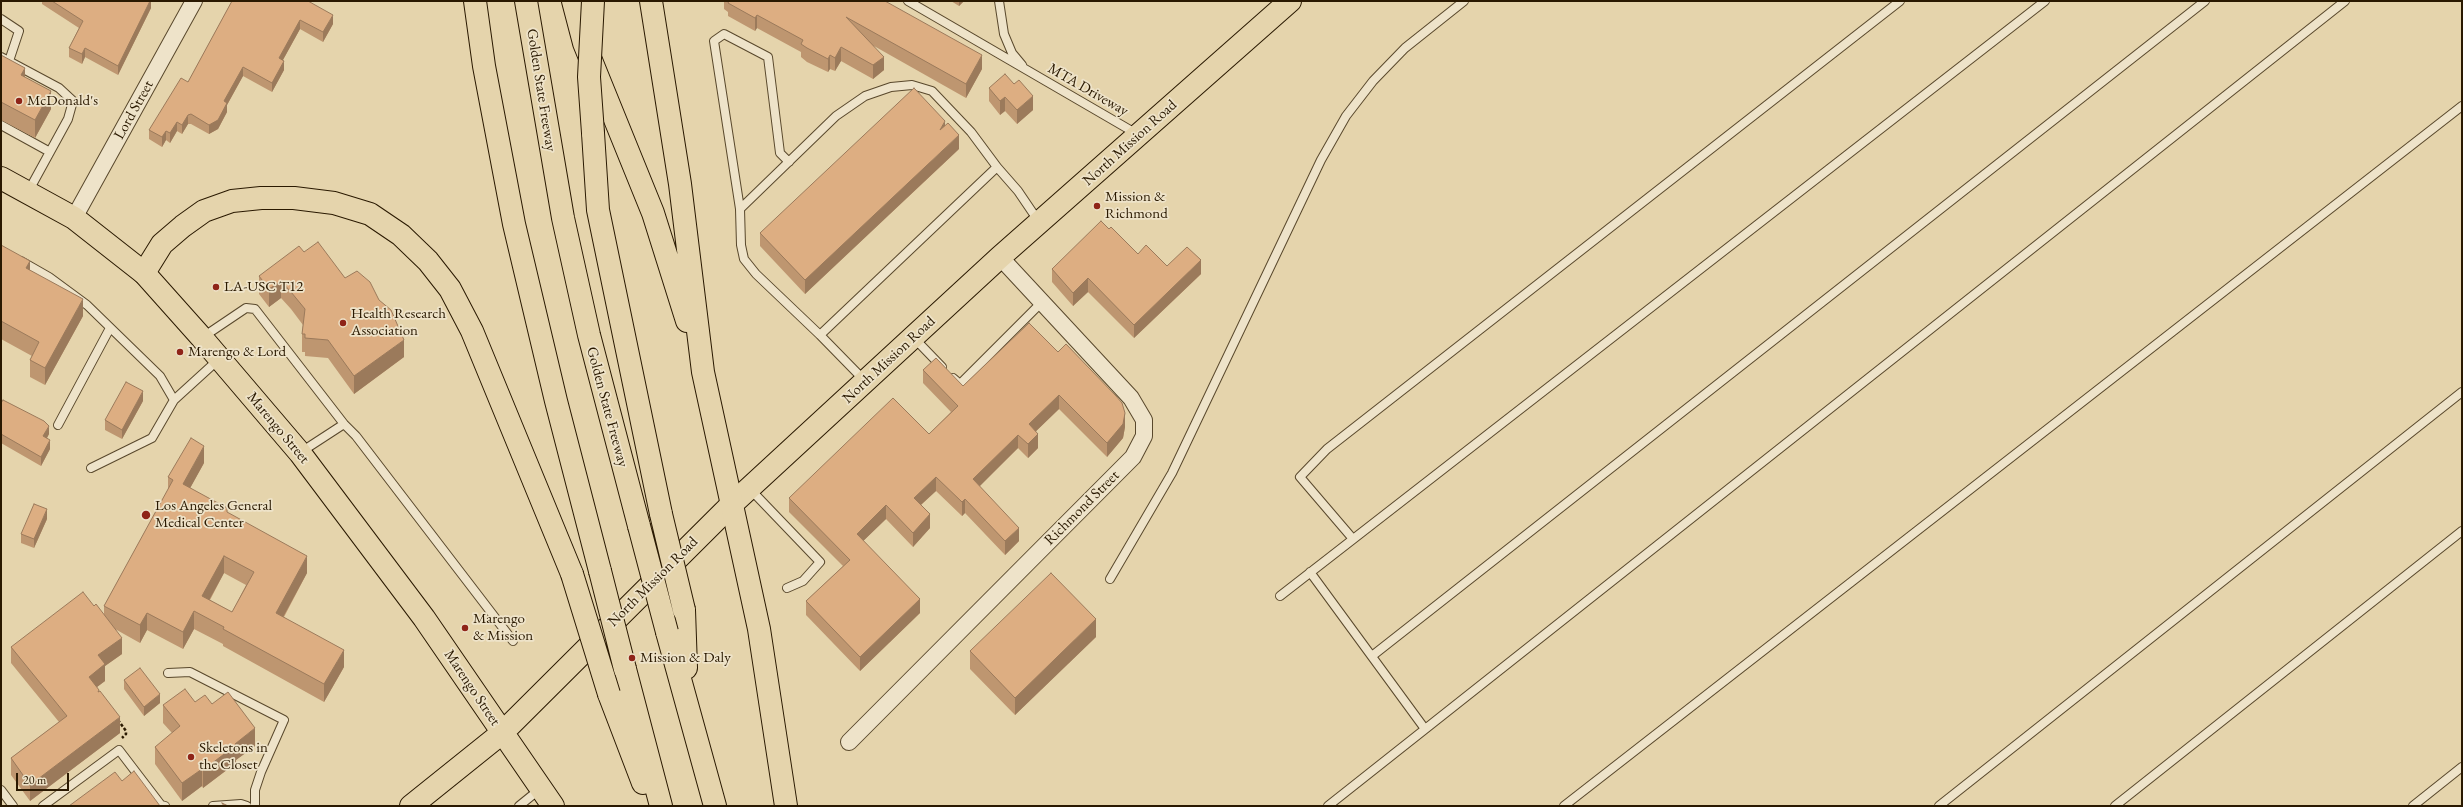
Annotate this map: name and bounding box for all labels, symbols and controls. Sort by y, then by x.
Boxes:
street label: Golden State Freeway [522,27,560,153]
street label: MTA Driveway [1044,60,1132,120]
street label: Lord Street [110,77,158,143]
place label: McDonald's [27,92,98,110]
marker: McDonald's [14,96,24,106]
street label: North Mission Road [1079,96,1181,190]
place label: Mission & Richmond [1105,188,1168,223]
marker: Mission & Richmond [1092,201,1102,211]
place label: LA-USC T12 [224,278,303,296]
marker: LA-USC T12 [211,282,221,292]
place label: Health Research Association [351,305,446,340]
street label: North Mission Road [839,312,939,408]
marker: Health Research Association [338,318,348,328]
place label: Marengo & Lord [188,343,286,361]
street label: Golden State Freeway [582,345,632,469]
marker: Marengo & Lord [175,347,185,357]
street label: Marengo Street [243,389,313,467]
street label: Richmond Street [1041,467,1123,549]
place label: Los Angeles General Medical Center [155,497,272,532]
marker: Los Angeles General Medical Center [140,509,152,521]
street label: North Mission Road [604,533,702,631]
place label: Marengo & Mission [473,610,533,645]
marker: Marengo & Mission [460,623,470,633]
street label: Marengo Street [440,647,504,729]
place label: Mission & Daly [640,649,731,667]
marker: Mission & Daly [627,653,637,663]
place label: Skeletons in the Closet [199,739,268,774]
marker: Skeletons in the Closet [186,752,196,762]
scale bar [18,765,71,791]
text: 20 m [23,772,46,788]

